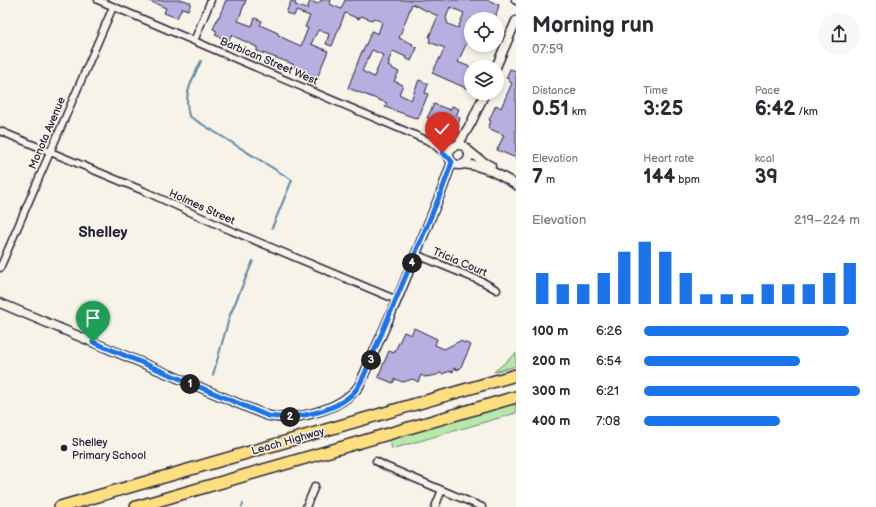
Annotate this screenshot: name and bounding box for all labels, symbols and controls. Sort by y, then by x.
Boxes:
map controls [464,12,504,100]
button: locate [464,12,504,52]
text: Morning run [532,12,654,39]
button: share [818,13,860,55]
street label: Barbican Street West [218,34,320,88]
text: 07:59 [532,41,564,57]
button: layers [464,60,504,100]
text: Distance [532,84,576,97]
text: Time [643,84,668,97]
text: Pace [755,84,780,97]
street label: Monota Avenue [26,94,68,171]
text: 0.51 [532,97,569,121]
text: 3:25 [643,97,683,121]
text: 6:42 [755,97,795,121]
text: km [569,105,586,118]
text: /km [795,105,818,118]
pin [425,112,459,153]
icon: check [431,118,453,140]
text: Elevation [532,152,578,165]
text: Heart rate [643,152,694,165]
text: kcal [755,152,774,165]
text: 7 [532,165,543,189]
text: 144 [643,165,675,189]
text: 39 [755,165,778,189]
text: m [543,173,555,186]
text: bpm [675,173,700,186]
street label: Holmes Street [167,187,238,228]
text: Elevation [532,212,586,228]
text: 219–224 m [794,212,860,228]
district label: Shelley [79,223,128,242]
street label: Tricia Court [431,245,490,280]
pin: 4 [402,253,422,273]
text: 4 [409,256,415,269]
pin [76,301,110,342]
icon: arrive [82,307,104,329]
text: 100 m [532,323,568,339]
text: 6:26 [596,323,622,339]
pin: 3 [361,350,381,370]
text: 3 [368,353,374,366]
text: 200 m [532,353,570,369]
text: 6:54 [596,353,622,369]
pin: 1 [180,374,200,394]
text: 1 [188,377,192,390]
text: 300 m [532,383,570,399]
text: 6:21 [596,383,619,399]
pin: 2 [280,407,300,427]
text: 2 [287,410,293,423]
text: 400 m [532,413,570,429]
text: 7:08 [596,413,620,429]
street label: Leach Highway [250,424,326,458]
place label: Shelley Primary School [72,436,146,462]
marker: Shelley Primary School [59,443,69,453]

